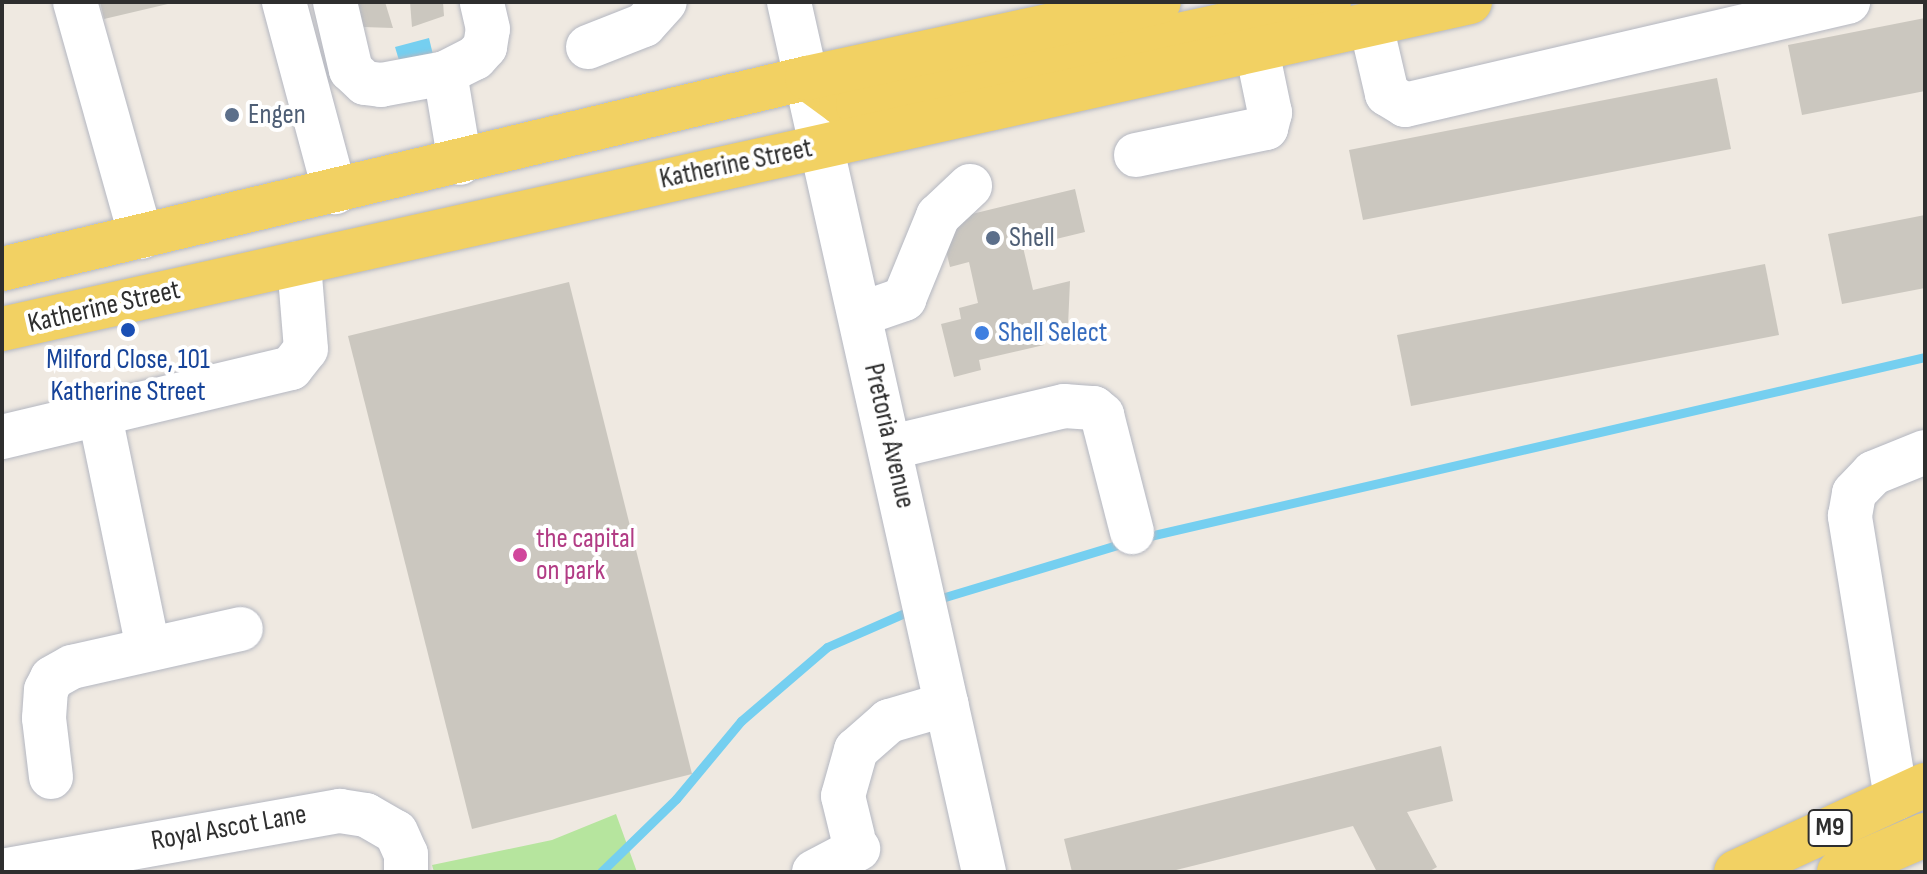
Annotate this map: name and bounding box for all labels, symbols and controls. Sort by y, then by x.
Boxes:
place label: Engen [248,98,306,132]
marker: Engen [223,106,241,124]
street label: Katherine Street [657,131,815,197]
place label: Shell [1009,221,1055,255]
marker: Shell [984,229,1002,247]
street label: Katherine Street [25,273,183,341]
place label: Shell Select [998,316,1107,350]
marker: Milford Close, 101 Katherine Street [119,321,137,339]
marker: Shell Select [973,324,991,342]
place label: Milford Close, 101 Katherine Street [46,343,210,409]
street label: Pretoria Avenue [856,360,922,512]
place label: the capital on park [536,522,635,588]
marker: the capital on park [511,546,529,564]
street label: Royal Ascot Lane [149,798,309,858]
road number: M9 [1806,806,1854,850]

